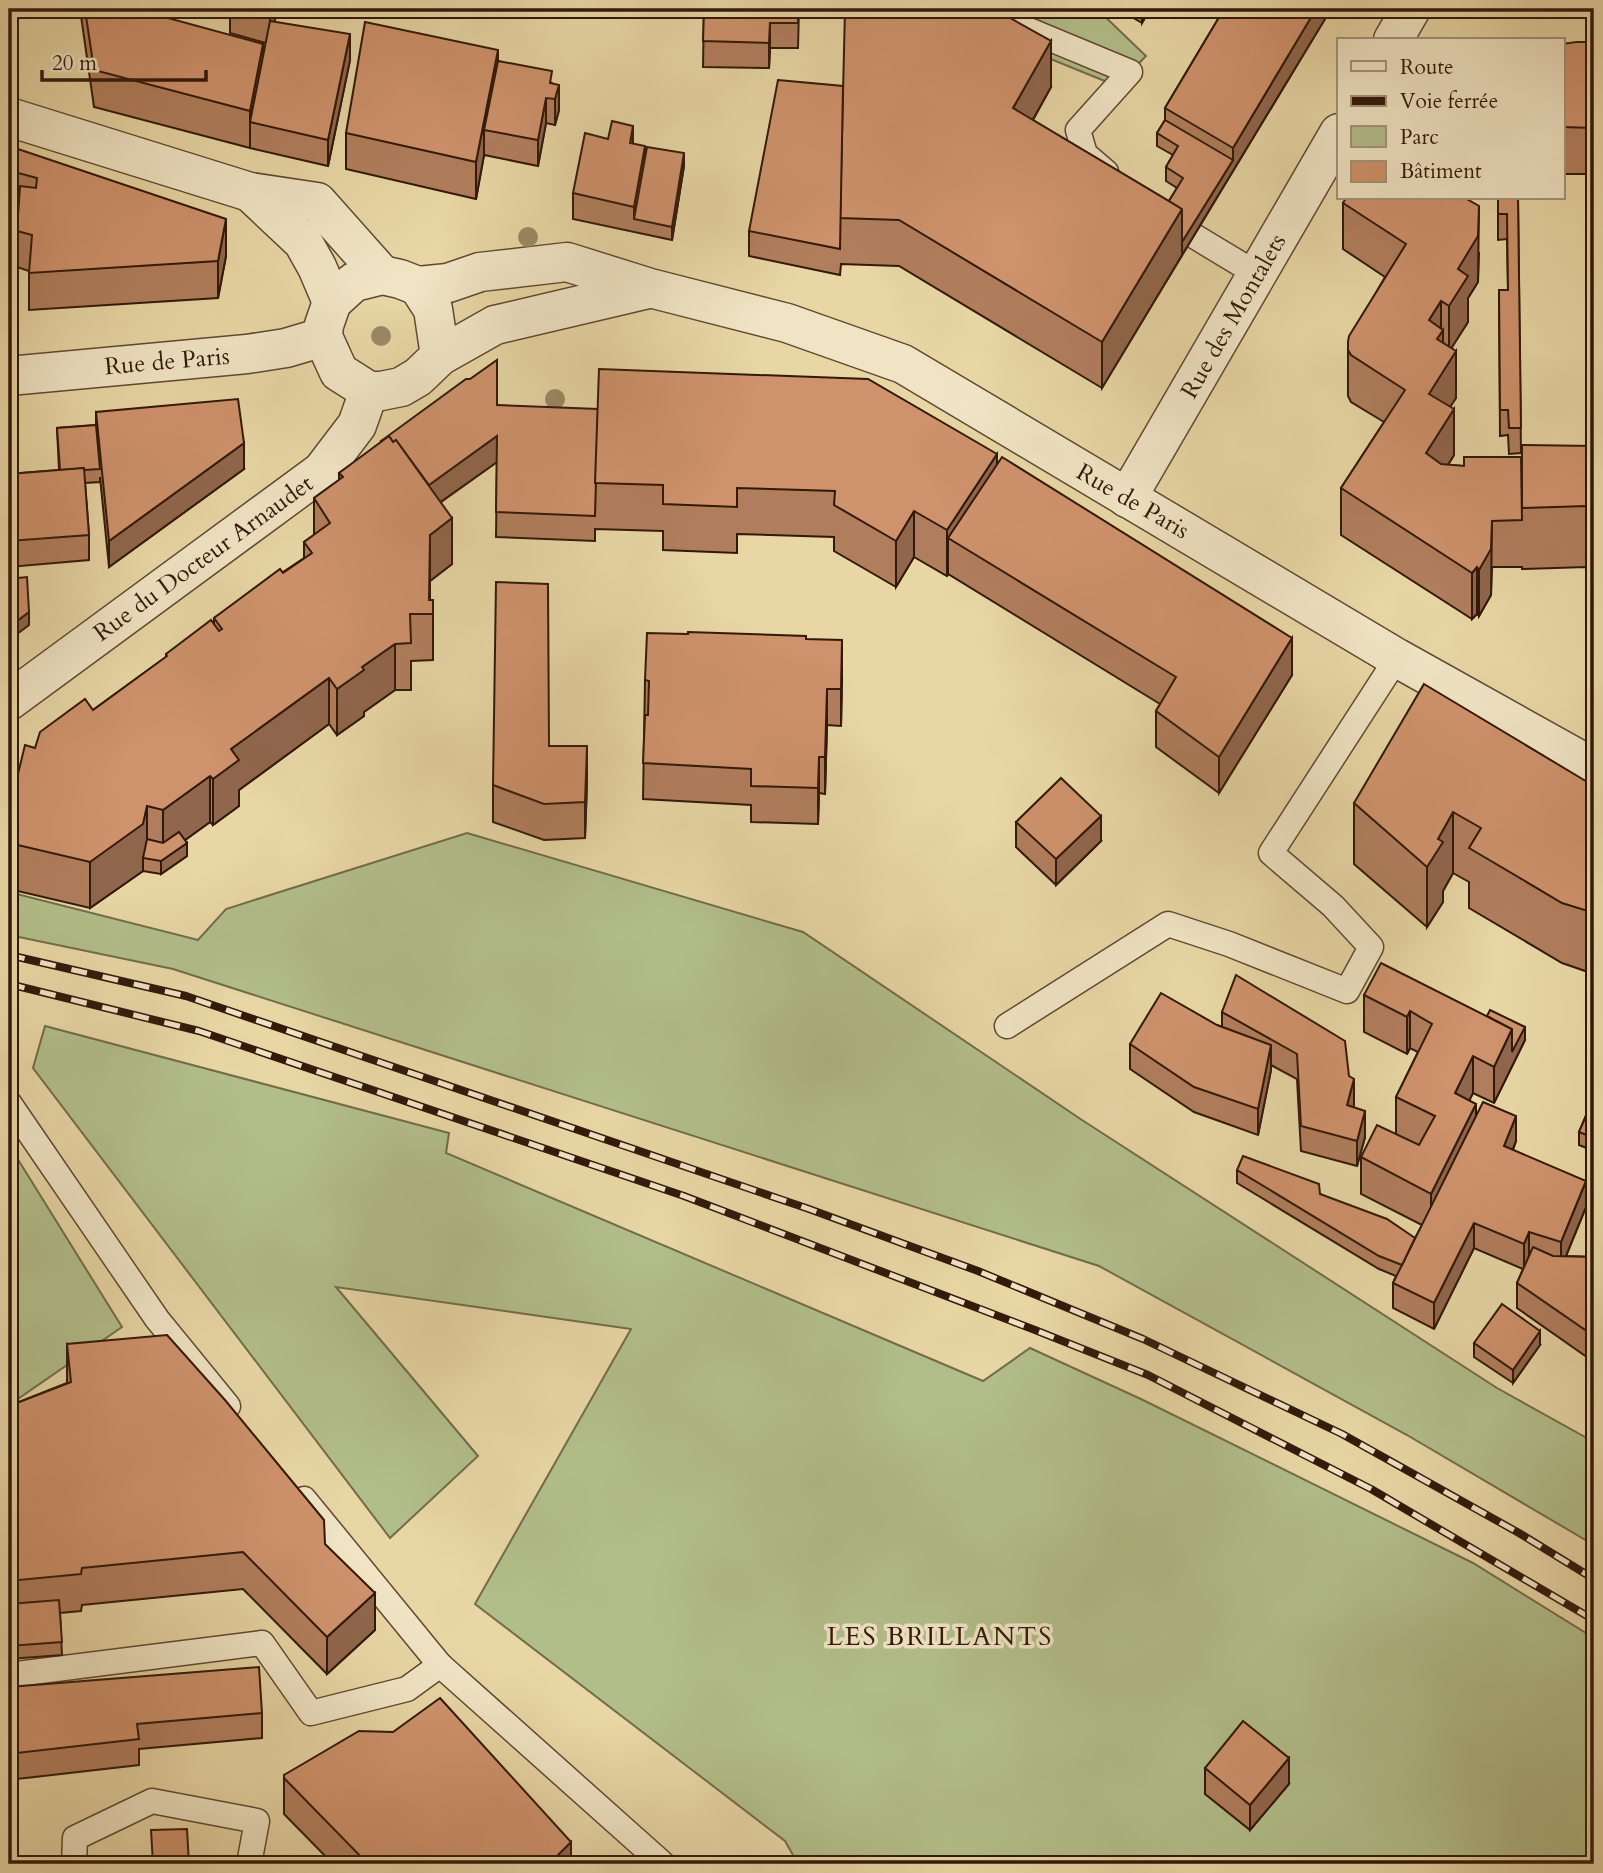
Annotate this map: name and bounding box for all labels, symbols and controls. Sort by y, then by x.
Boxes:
scale bar [42,38,206,82]
legend [1337,38,1564,200]
text: 20 m [52,49,97,78]
text: Route [1400,53,1454,82]
text: Voie ferrée [1400,87,1498,116]
text: Parc [1400,123,1439,152]
text: Bâtiment [1400,157,1482,186]
street label: Rue des Montalets [1173,228,1294,405]
street label: Rue de Paris [103,340,231,383]
street label: Rue de Paris [1070,456,1195,547]
street label: Rue du Docteur Arnaudet [87,467,320,649]
district label: LES BRILLANTS [827,1619,1053,1654]

